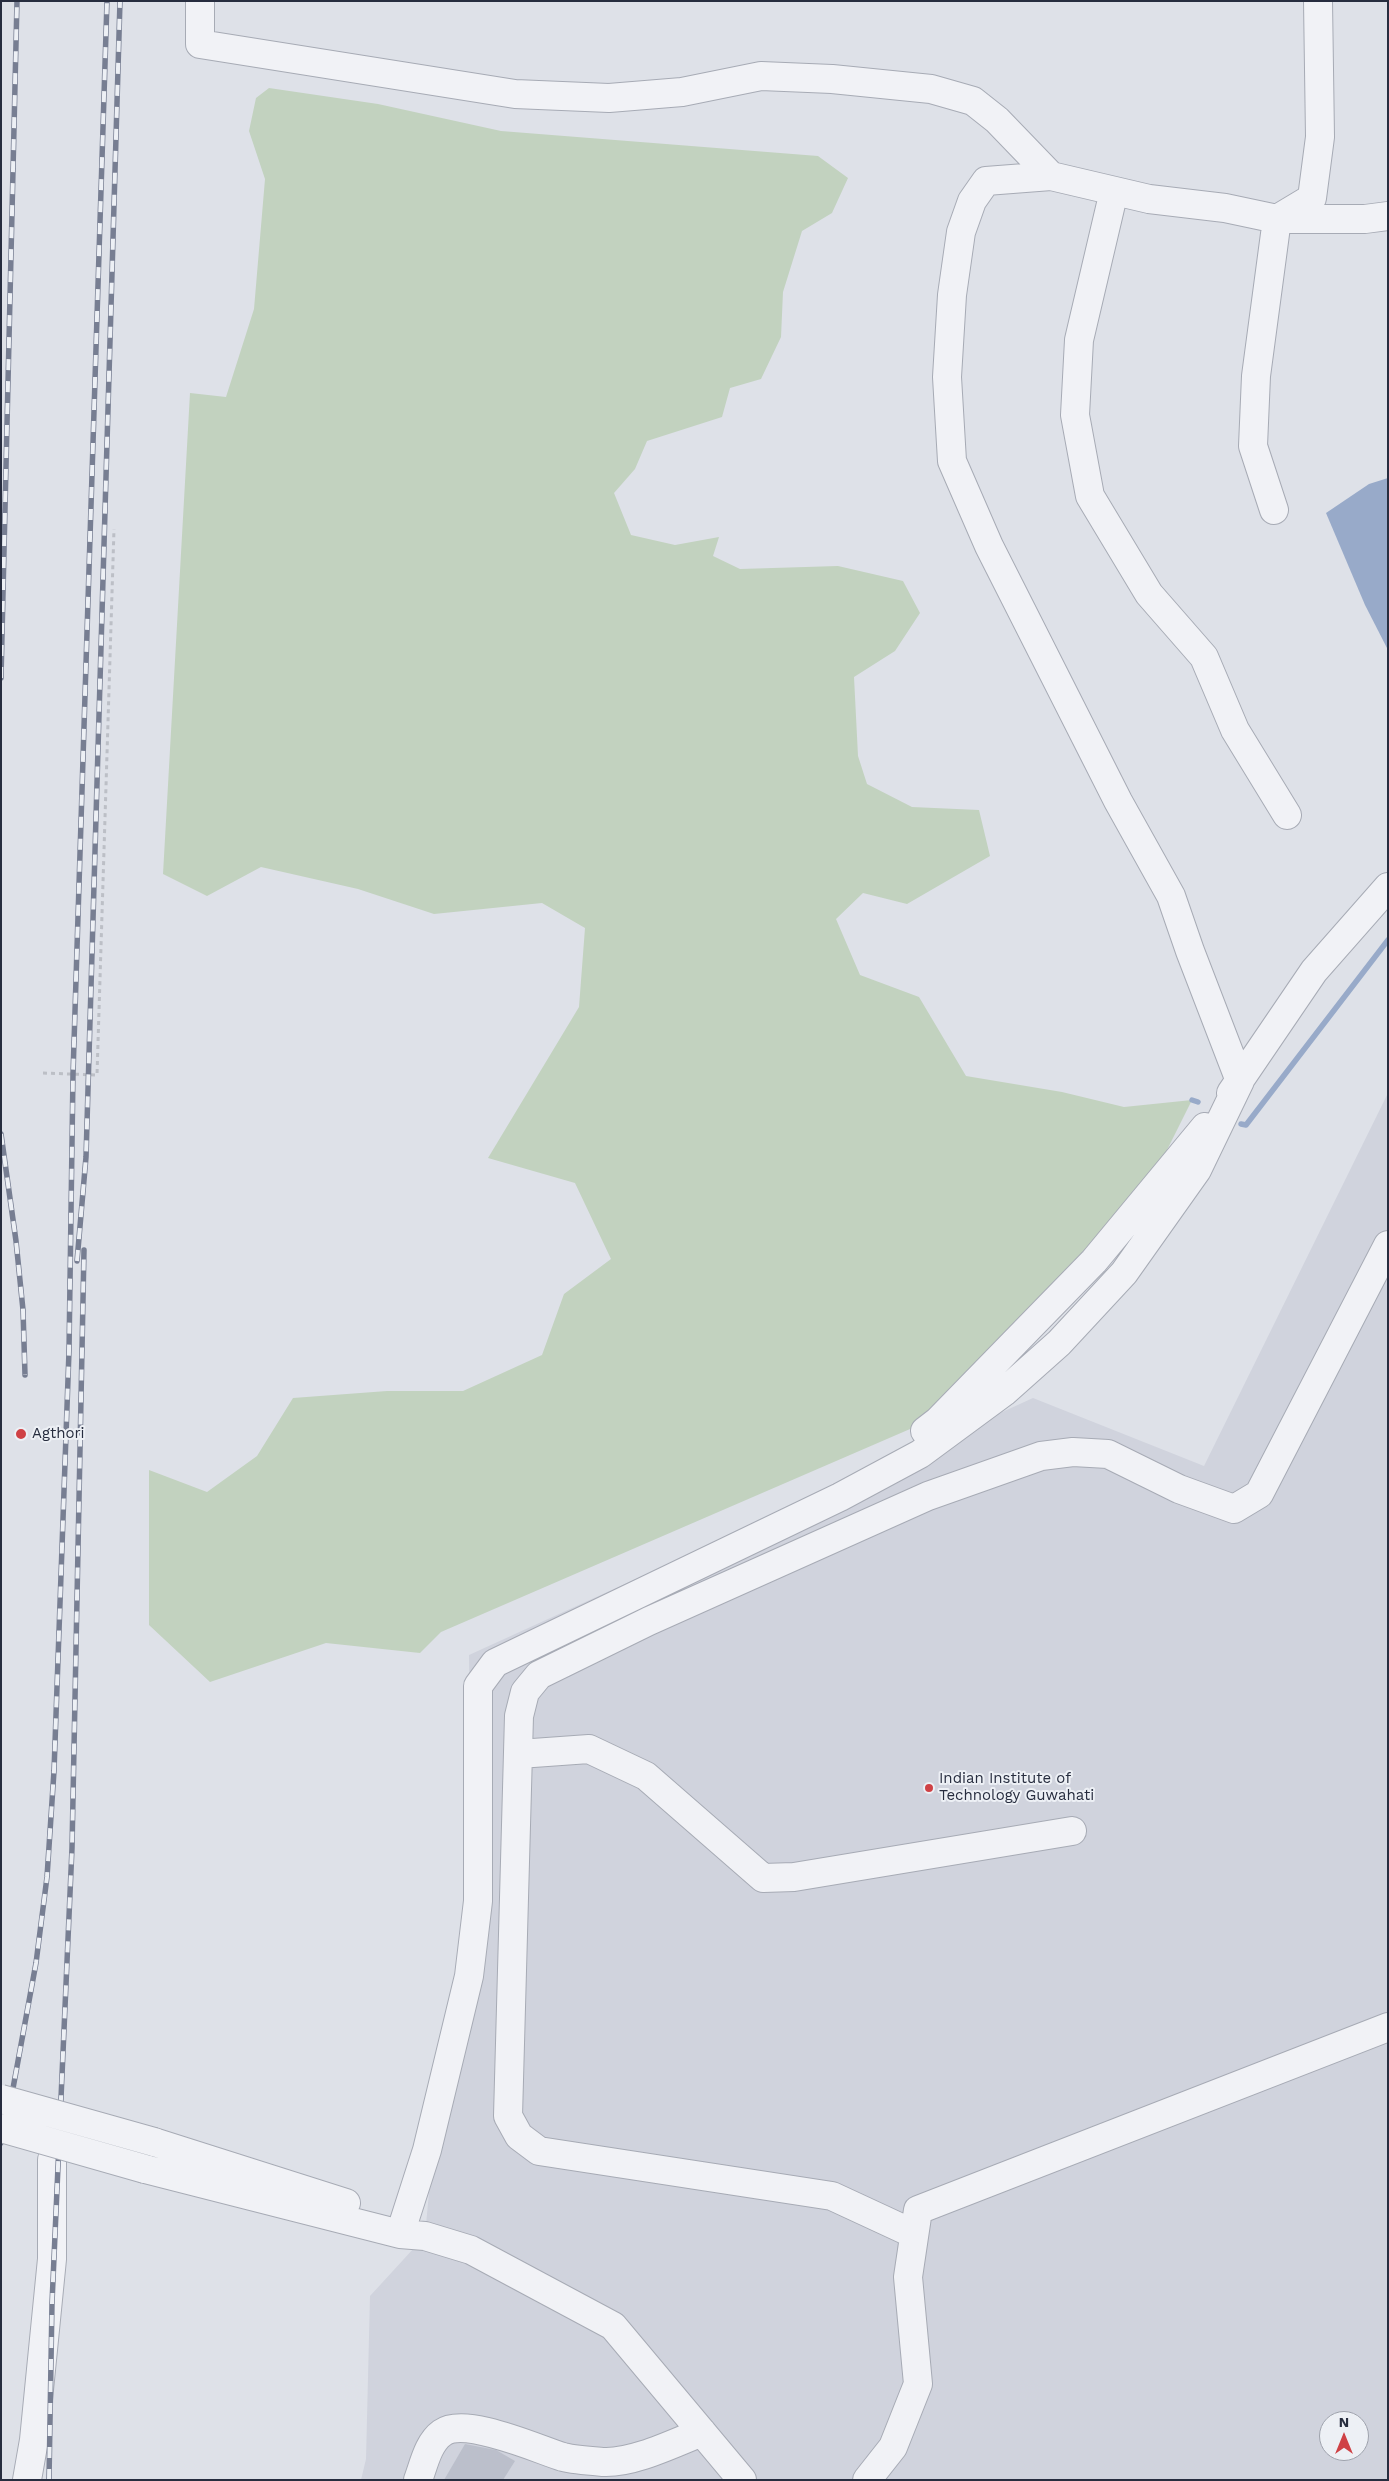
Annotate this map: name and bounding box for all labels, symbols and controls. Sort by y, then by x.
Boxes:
place label: Agthori [32,1425,85,1443]
marker: Agthori [14,1427,28,1441]
place label: Indian Institute of Technology Guwahati [939,1770,1094,1805]
marker: Indian Institute of Technology Guwahati [923,1782,935,1794]
north arrow [1319,2411,1369,2461]
text: N [1339,2414,1349,2430]

